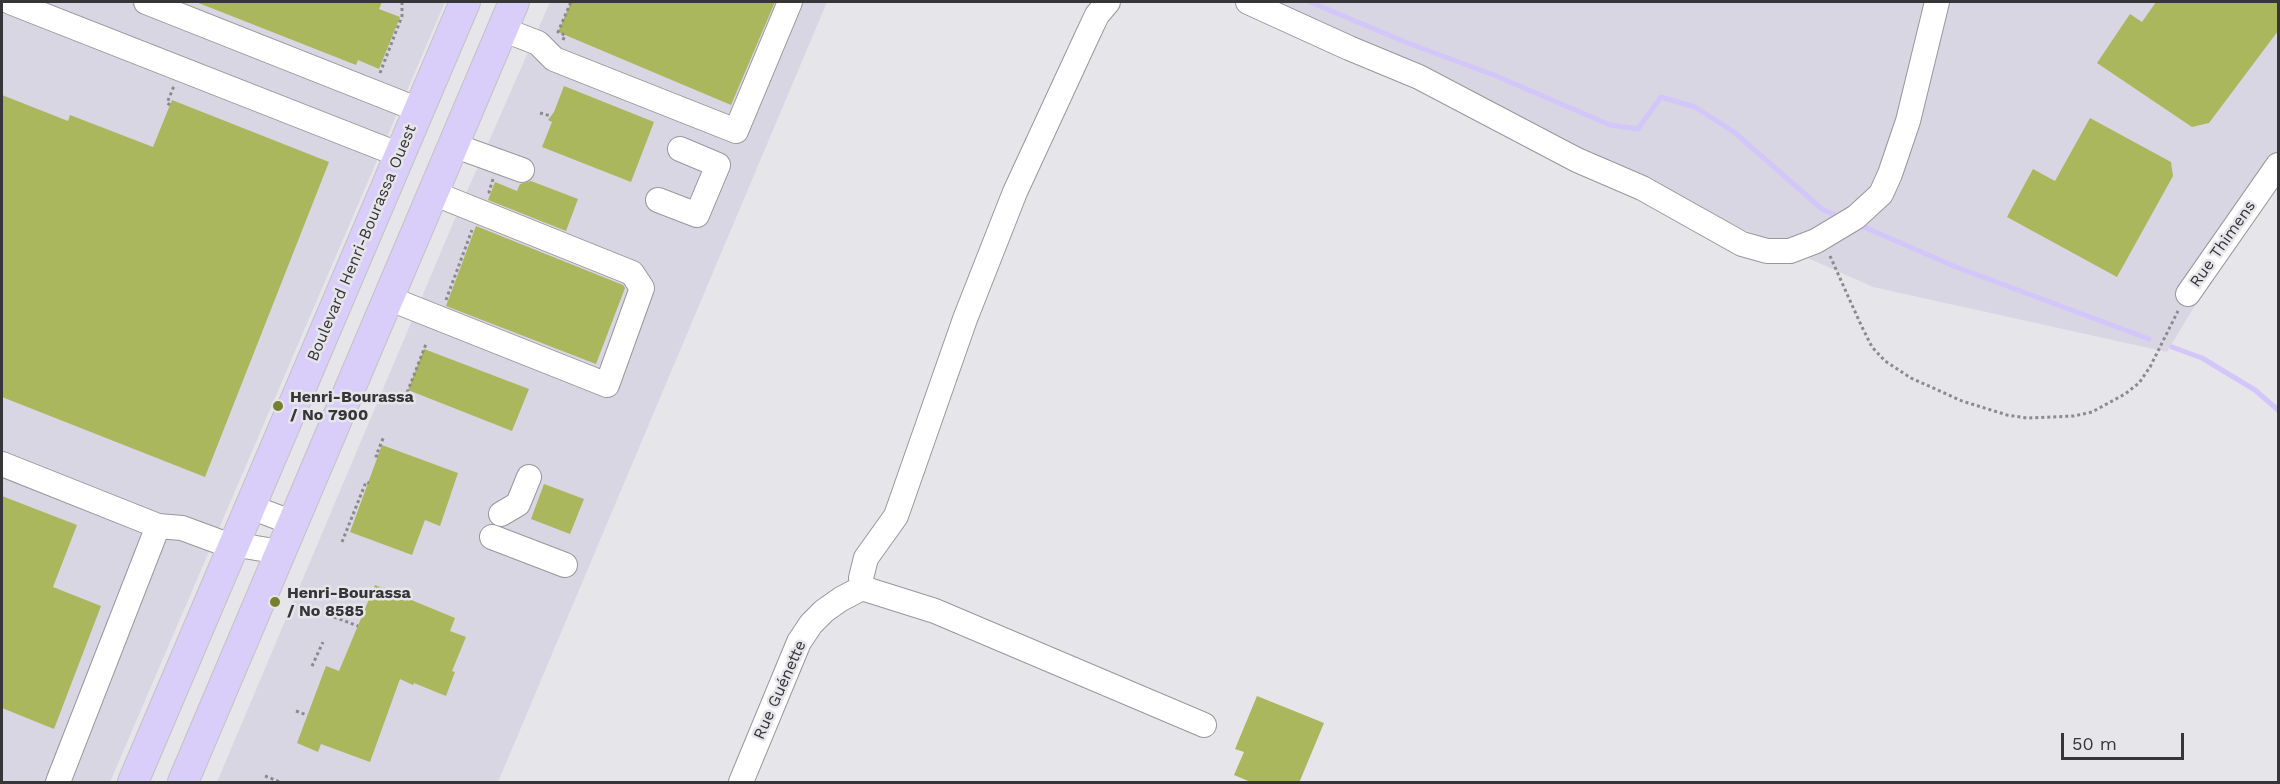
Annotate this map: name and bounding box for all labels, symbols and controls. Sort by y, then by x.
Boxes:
street label: Boulevard Henri-Bourassa Ouest [303,122,421,364]
street label: Rue Thimens [2186,197,2260,291]
place label: Henri-Bourassa / No 7900 [290,387,414,425]
marker: Henri-Bourassa / No 7900 [271,399,285,413]
place label: Henri-Bourassa / No 8585 [287,583,411,621]
marker: Henri-Bourassa / No 8585 [268,595,282,609]
street label: Rue Guénette [750,638,810,742]
scale bar [2064,721,2187,759]
text: 50 m [2072,733,2117,754]

